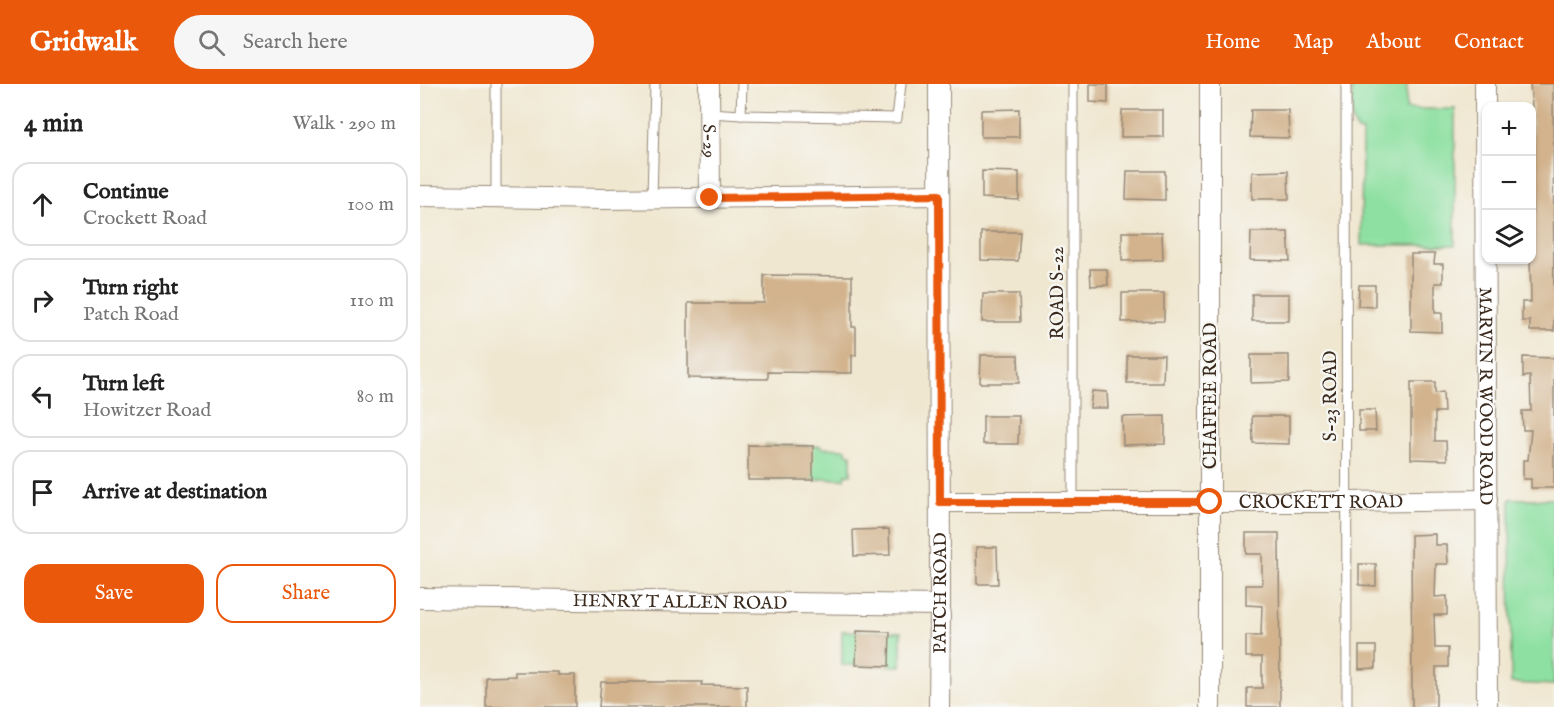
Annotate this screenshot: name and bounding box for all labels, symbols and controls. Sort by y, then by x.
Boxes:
search box [174,15,594,69]
text: Gridwalk [30,25,138,60]
icon: search [195,26,228,59]
text: Search here [243,28,348,56]
text: Home [1205,29,1260,56]
text: Map [1293,29,1333,56]
text: About [1366,29,1421,56]
text: Contact [1454,29,1524,56]
map controls [1482,102,1536,264]
button: + [1482,102,1536,156]
text: 4 min [24,107,83,140]
text: Walk · 290 m [292,111,396,136]
street label: S-29 [696,124,720,158]
button: − [1482,156,1536,210]
text: Continue [83,178,169,206]
route end [696,184,722,210]
icon: ahead [26,188,59,221]
text: 100 m [347,192,394,217]
text: Crockett Road [83,206,207,231]
button: layers [1482,210,1536,264]
street label: ROAD S-22 [1047,247,1070,339]
text: Turn right [83,274,178,302]
icon: right [26,284,59,317]
street label: MARVIN R WOOD ROAD [1473,287,1496,505]
text: 110 m [350,288,394,313]
text: Patch Road [83,302,179,327]
street label: CHAFFEE ROAD [1200,323,1223,469]
street label: S-23 ROAD [1320,350,1343,442]
text: Turn left [83,370,165,398]
icon: left [26,380,59,413]
text: 80 m [357,384,394,409]
text: Howitzer Road [83,398,211,423]
icon: arrive [26,476,59,509]
text: Arrive at destination [83,478,267,506]
route start [1196,488,1222,514]
street label: CROCKETT ROAD [1239,491,1403,515]
street label: PATCH ROAD [930,532,953,654]
button: Save [24,564,204,623]
button: Share [216,564,396,623]
street label: HENRY T ALLEN ROAD [573,590,787,616]

